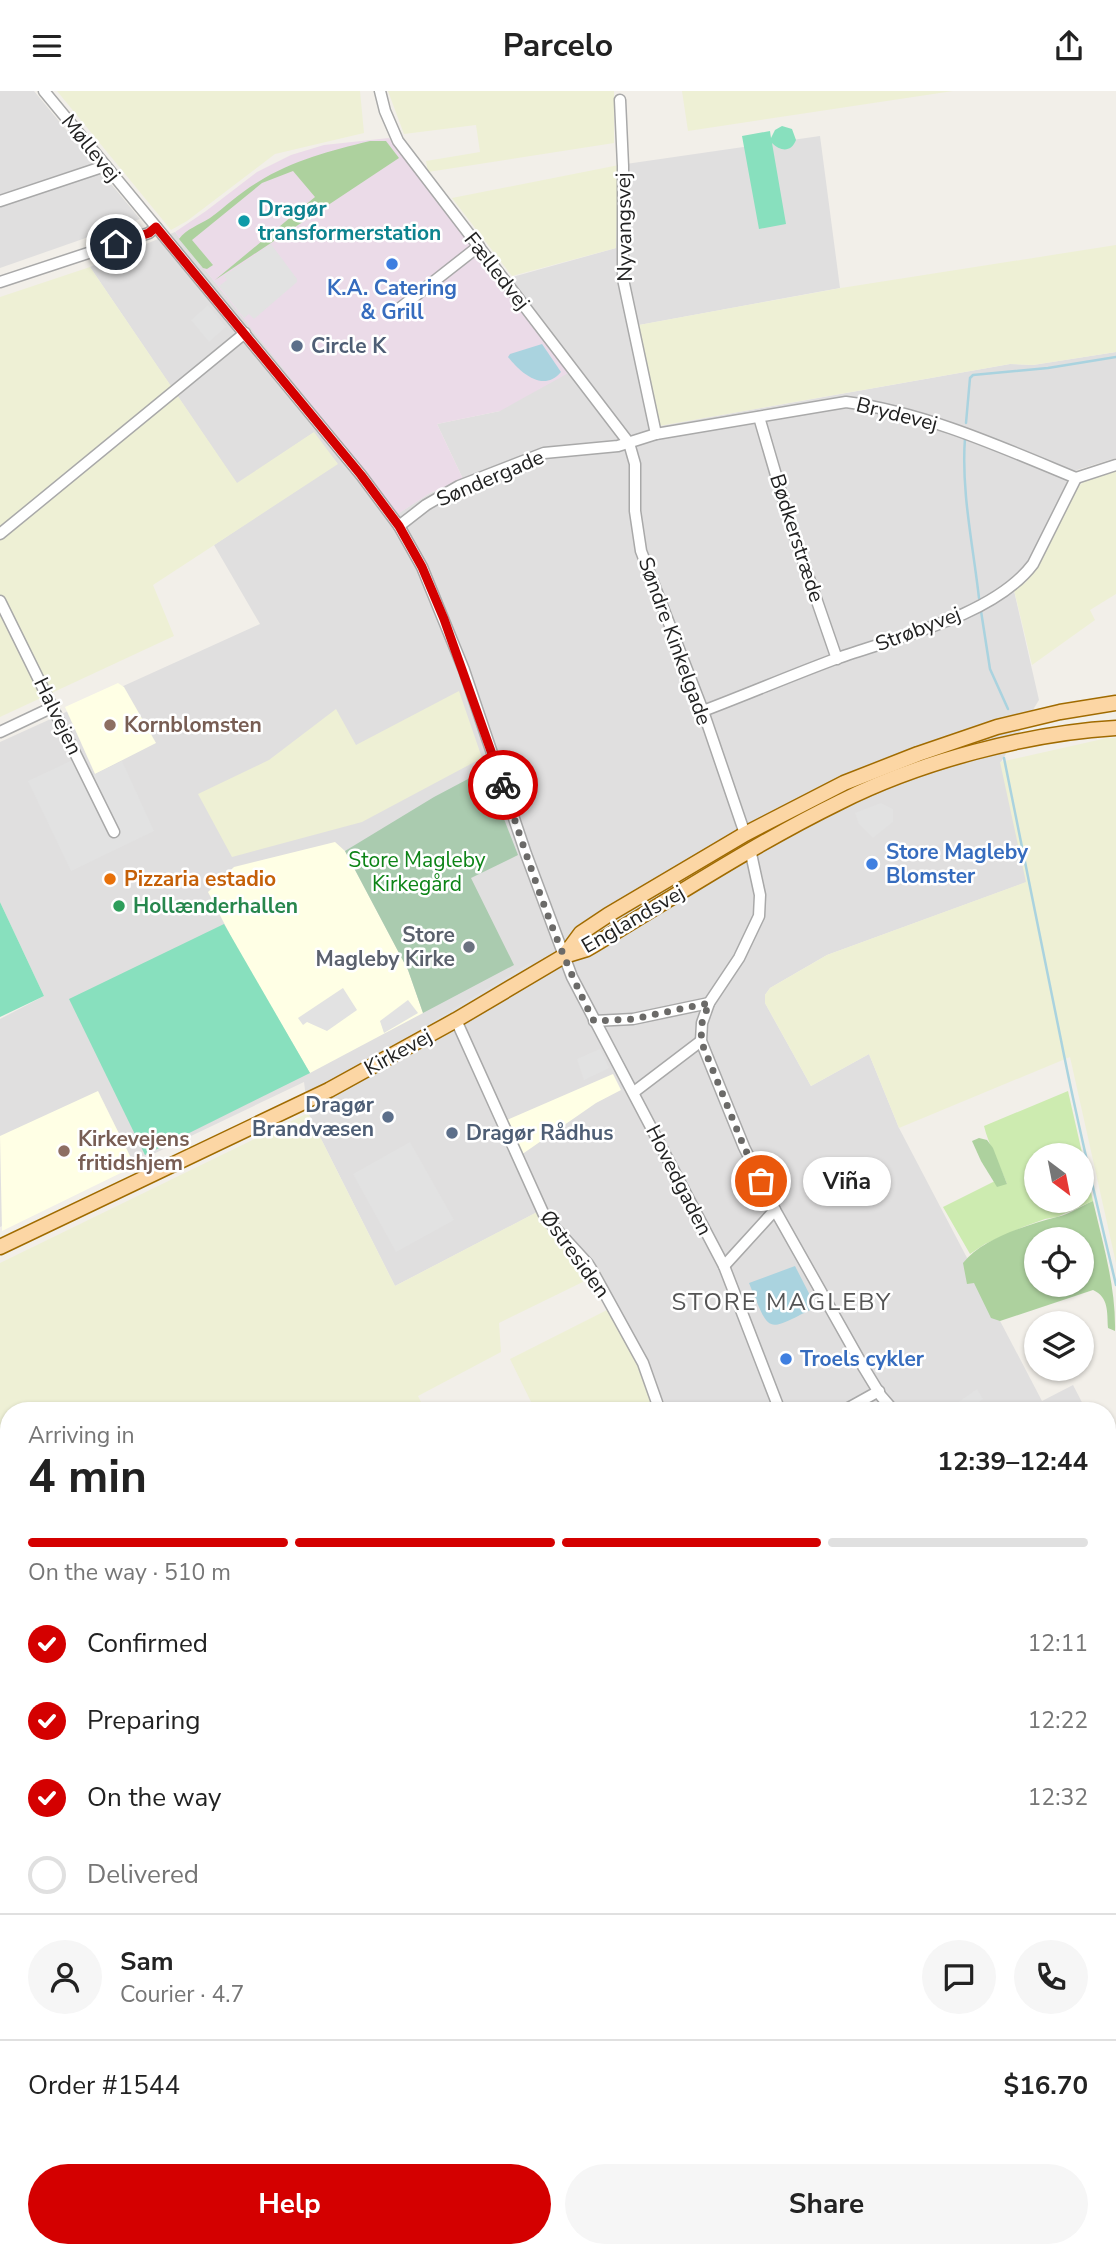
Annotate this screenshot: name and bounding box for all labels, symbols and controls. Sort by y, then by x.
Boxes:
text: Parcelo [503,24,613,67]
icon: menu [28,27,66,65]
icon: share [1050,27,1088,65]
street label: Møllevej [55,108,127,188]
street label: Nyvangsvej [609,172,639,282]
place label: Dragør transformerstation [258,195,441,247]
marker: Dragør transformerstation [236,213,252,229]
pin [86,214,146,274]
icon: home [97,225,135,263]
street label: Fælledvej [458,226,536,316]
marker: K.A. Catering & Grill [384,256,400,272]
place label: K.A. Catering & Grill [327,274,457,326]
place label: Circle K [311,332,387,360]
marker: Circle K [289,338,305,354]
street label: Brydevej [853,390,941,438]
street label: Søndergade [432,443,548,513]
street label: Bødkerstræde [763,470,831,606]
street label: Søndre Kinkelgade [632,553,718,729]
street label: Strøbyvej [871,600,965,658]
street label: Halvejen [27,673,89,759]
place label: Kornblomsten [124,711,262,739]
marker: Kornblomsten [102,717,118,733]
courier [468,750,538,820]
icon: bike [484,766,522,804]
place label: Store Magleby Blomster [886,838,1029,890]
park label: Store Magleby Kirkegård [348,846,486,898]
marker: Store Magleby Blomster [864,856,880,872]
place label: Pizzaria estadio [124,865,276,893]
marker: Pizzaria estadio [102,871,118,887]
street label: Englandsvej [576,878,690,960]
place label: Hollænderhallen [133,892,298,920]
marker: Hollænderhallen [111,898,127,914]
place label: Store Magleby Kirke [316,921,455,973]
marker: Store Magleby Kirke [461,939,477,955]
street label: Kirkevej [359,1022,437,1082]
place label: Dragør Brandvæsen [252,1091,375,1143]
marker: Dragør Brandvæsen [380,1109,396,1125]
place label: Dragør Rådhus [466,1119,613,1147]
street label: Hovedgaden [639,1120,719,1240]
place label: Kirkevejens fritidshjem [78,1125,189,1177]
marker: Dragør Rådhus [444,1125,460,1141]
marker: Kirkevejens fritidshjem [56,1143,72,1159]
north arrow [1024,1143,1094,1213]
map controls [1024,1143,1094,1381]
pin [731,1151,791,1211]
callout: Viña [803,1157,890,1205]
icon: bag [742,1162,780,1200]
text: Viña [823,1166,871,1197]
street label: Østresiden [534,1204,616,1304]
button: locate [1024,1227,1094,1297]
district label: STORE MAGLEBY [672,1286,892,1318]
button: layers [1024,1311,1094,1381]
place label: Troels cykler [800,1345,925,1373]
marker: Troels cykler [778,1351,794,1367]
text: Arriving in [28,1420,135,1451]
text: 12:39–12:44 [937,1444,1088,1479]
text: 4 min [28,1445,147,1508]
text: On the way · 510 m [28,1557,231,1588]
icon: check [28,1625,66,1663]
text: Confirmed [87,1626,208,1661]
text: 12:11 [1028,1628,1088,1659]
icon: check [28,1702,66,1740]
text: Preparing [87,1703,200,1738]
text: 12:22 [1028,1705,1088,1736]
icon: check [28,1779,66,1817]
text: On the way [87,1780,221,1815]
text: 12:32 [1028,1782,1088,1813]
text: Delivered [87,1857,199,1892]
button: person [28,1940,102,2014]
button: chat [922,1940,996,2014]
button: phone [1014,1940,1088,2014]
text: Sam [120,1944,173,1979]
text: Courier · 4.7 [120,1979,244,2010]
text: Order #1544 [28,2068,180,2103]
text: $16.70 [1004,2068,1088,2103]
button: Help [28,2164,551,2244]
button: Share [565,2164,1088,2244]

